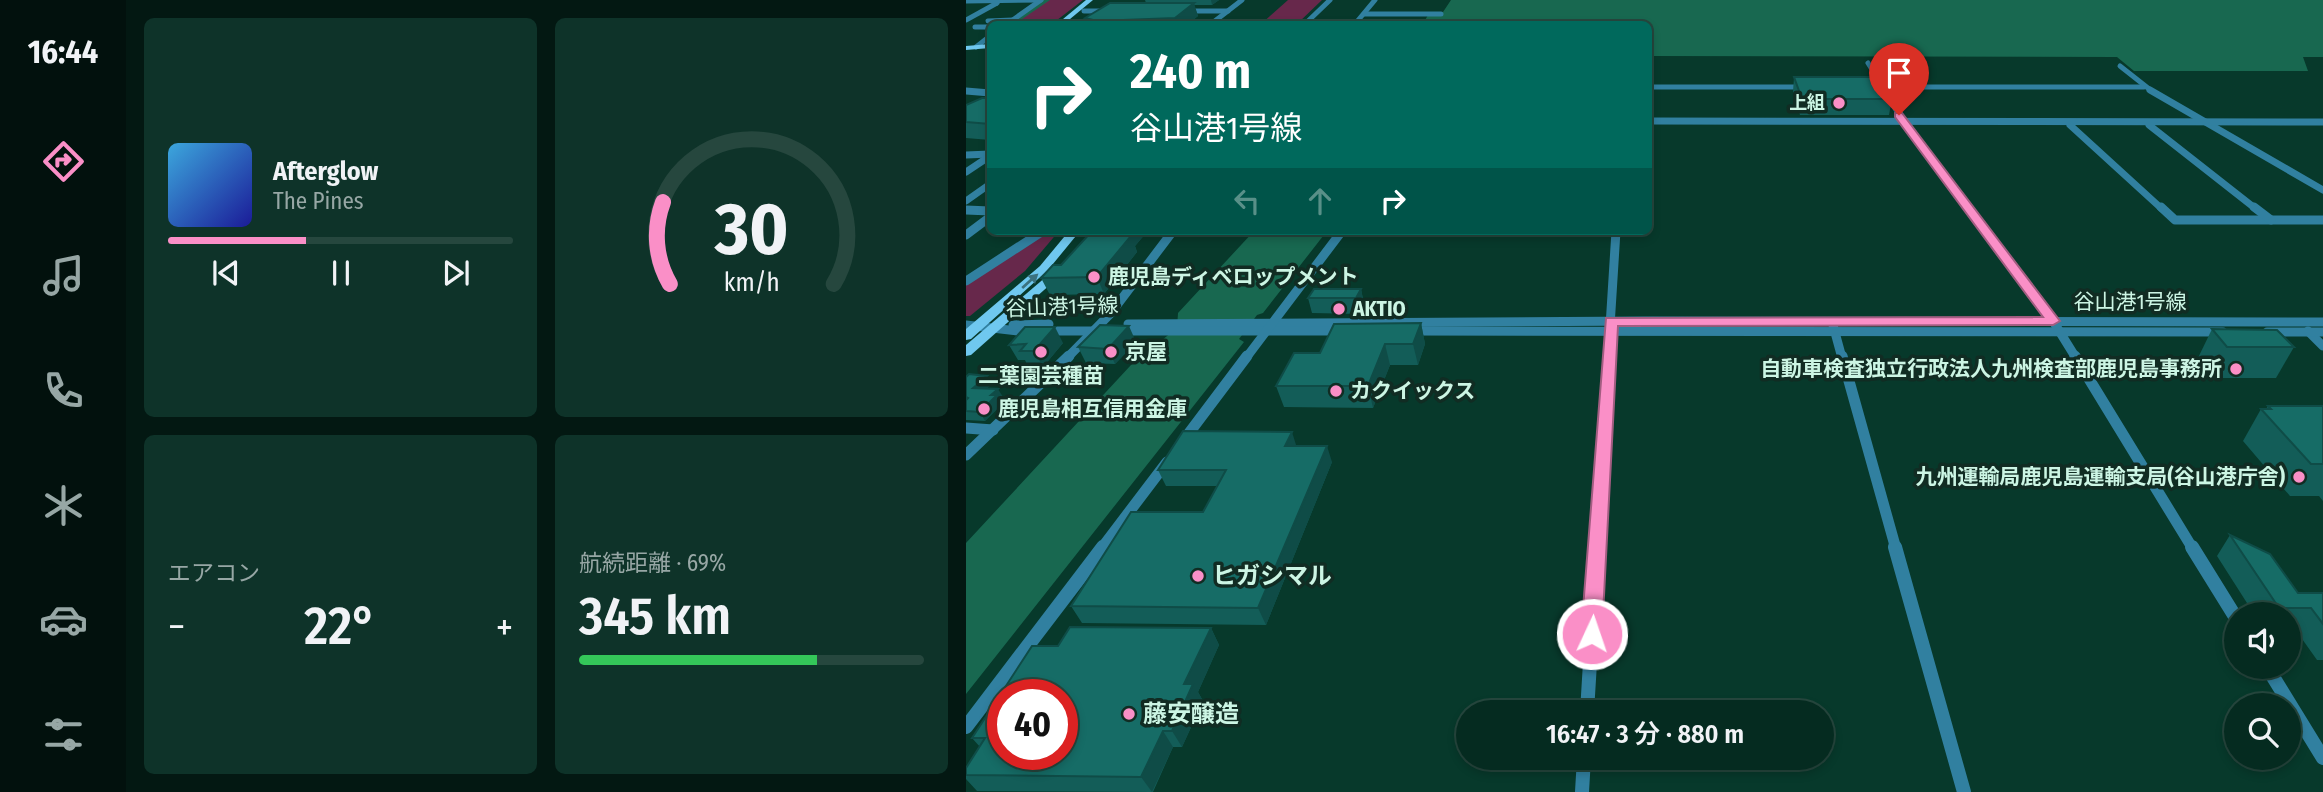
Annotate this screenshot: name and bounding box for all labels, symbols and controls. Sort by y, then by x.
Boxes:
text: 16:44 [28,33,98,71]
text: 240 m [1130,42,1251,101]
pin [1869,43,1929,115]
icon: right [1015,49,1106,140]
icon: arrive [1880,54,1918,92]
place label: 上組 [1789,92,1825,114]
marker: 上組 [1831,95,1847,111]
text: 谷山港1号線 [1130,109,1302,147]
icon: directions [39,137,88,186]
text: Afterglow [273,156,378,187]
icon: left [1228,182,1266,220]
icon: ahead [1301,182,1339,220]
icon: right [1374,182,1412,220]
text: 30 [713,186,789,273]
text: The Pines [273,187,364,215]
icon: music [39,251,88,300]
icon: previous [207,254,245,292]
icon: pause [322,254,360,292]
icon: next [437,254,475,292]
place label: 鹿児島ディベロップメント [1108,264,1359,290]
text: km/h [724,268,779,298]
marker: 鹿児島ディベロップメント [1086,269,1102,285]
one-way arrow [1021,274,1038,290]
street label: 谷山港1号線 [2073,289,2187,315]
street label: 谷山港1号線 [1005,292,1119,322]
place label: AKTIO [1352,296,1406,322]
marker: AKTIO [1331,301,1347,317]
place label: 京屋 [1125,339,1167,365]
marker: 二葉園芸種苗 [1033,344,1049,360]
marker: 京屋 [1103,344,1119,360]
place label: 自動車検査独立行政法人九州検査部鹿児島事務所 [1760,356,2222,382]
marker: 自動車検査独立行政法人九州検査部鹿児島事務所 [2228,361,2244,377]
place label: 二葉園芸種苗 [978,363,1104,389]
icon: phone [39,366,88,415]
place label: カクイックス [1350,378,1475,404]
marker: カクイックス [1328,383,1344,399]
place label: 鹿児島相互信用金庫 [998,396,1187,422]
marker: 鹿児島相互信用金庫 [976,401,992,417]
place label: 九州運輸局鹿児島運輸支局(谷山港庁舎) [1915,464,2285,490]
marker: 九州運輸局鹿児島運輸支局(谷山港庁舎) [2291,469,2307,485]
icon: climate [39,481,88,530]
text: 航続距離 · 69% [579,549,726,577]
text: エアコン [168,559,260,587]
place label: ヒガシマル [1212,562,1332,590]
marker: ヒガシマル [1190,568,1206,584]
text: 345 km [579,585,731,648]
icon: car [39,595,88,644]
text: 22° [304,595,376,658]
position arrow [1555,597,1629,671]
map controls [2224,602,2301,770]
button: sound [2224,602,2301,679]
text: − [168,604,185,650]
text: + [496,604,513,650]
speed limit sign: 40 [987,679,1078,770]
button: search [2224,693,2301,770]
place label: 藤安醸造 [1143,700,1239,728]
marker: 藤安醸造 [1121,706,1137,722]
icon: filters [39,710,88,759]
text: 16:47 · 3 分 · 880 m [1546,719,1744,750]

